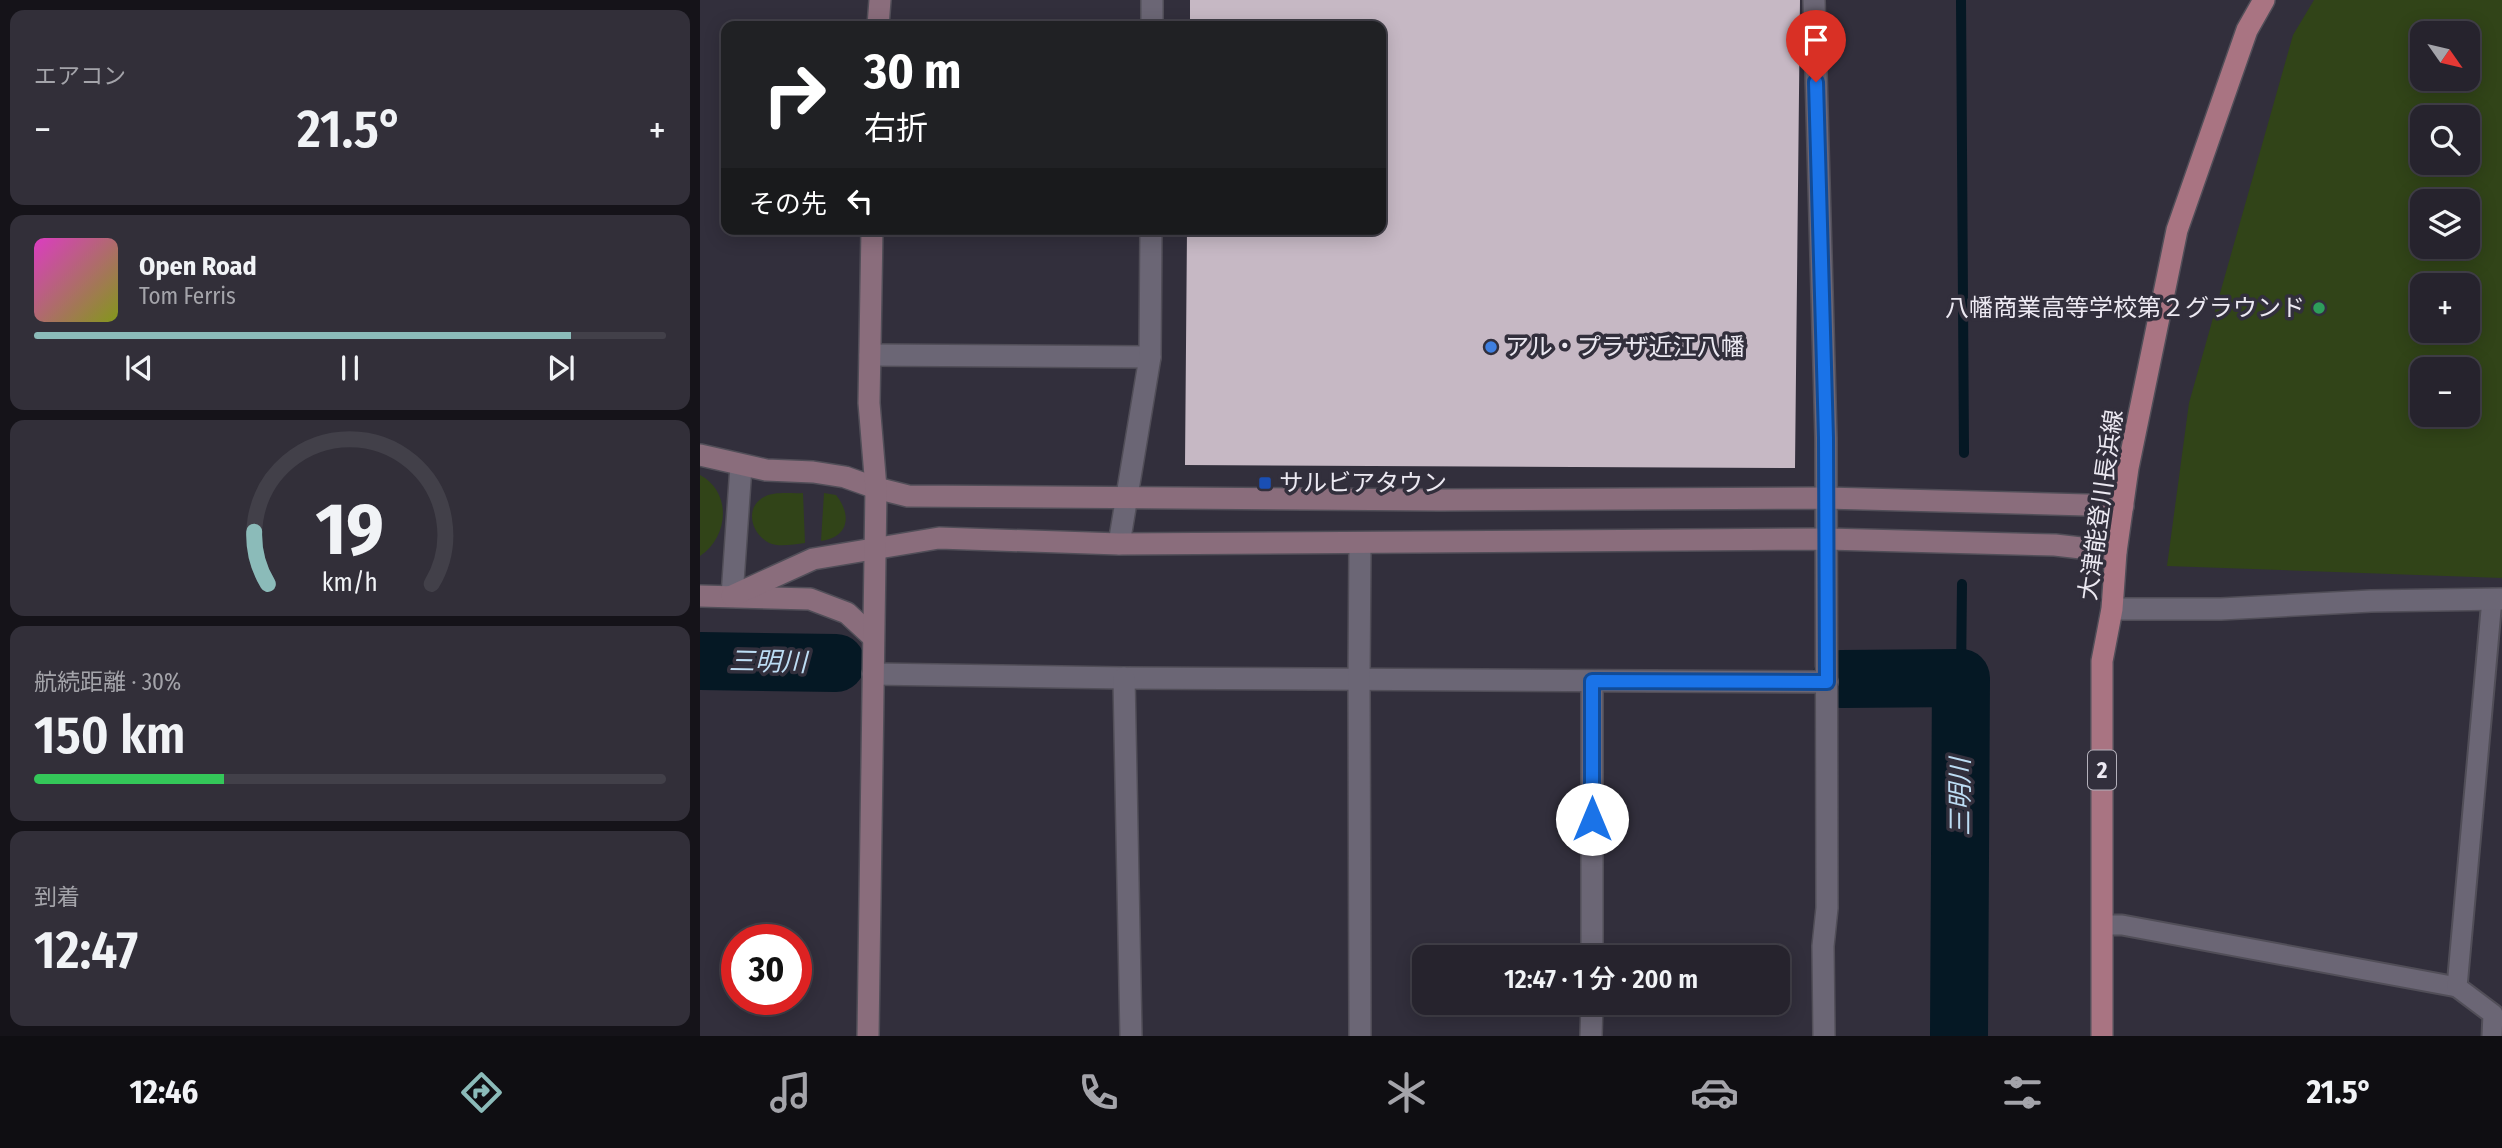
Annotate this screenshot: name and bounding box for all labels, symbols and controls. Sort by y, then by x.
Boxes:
pin [1786,10,1846,82]
icon: arrive [1797,21,1835,59]
north arrow [2410,21,2480,91]
map controls [2410,21,2480,427]
text: 30 m [864,42,962,101]
icon: right [749,49,840,140]
text: エアコン [34,62,126,90]
text: 21.5° [297,98,403,161]
button: search [2410,105,2480,175]
text: − [34,107,51,153]
text: + [649,107,666,153]
text: 右折 [864,109,928,147]
icon: left [841,182,879,220]
text: その先 [749,189,827,220]
button: layers [2410,189,2480,259]
text: Open Road [139,251,257,282]
button: + [2410,273,2480,343]
text: Tom Ferris [139,282,236,310]
place label: 八幡商業高等学校第２グラウンド [1945,294,2305,322]
marker: 八幡商業高等学校第２グラウンド [2311,300,2327,316]
place label: アル・プラザ近江八幡 [1505,333,1745,361]
marker: アル・プラザ近江八幡 [1483,339,1499,355]
icon: previous [120,349,158,387]
icon: pause [331,349,369,387]
icon: next [542,349,580,387]
button: − [2410,357,2480,427]
street label: 大津能登川長浜線 [2074,408,2128,602]
place label: サルビアタウン [1279,469,1447,497]
marker: サルビアタウン [1257,475,1273,491]
text: 19 [316,486,384,573]
text: km/h [322,568,378,598]
water label: 三明川 [729,646,810,678]
text: 航続距離 · 30% [34,668,181,696]
text: 150 km [34,704,186,767]
road number: 2 [2088,750,2116,790]
water label: 三明川 [1945,755,1976,836]
position arrow [1555,782,1629,856]
text: 到着 [34,883,80,911]
text: 12:47 [34,919,138,982]
speed limit sign: 30 [721,924,812,1015]
text: 12:47 · 1 分 · 200 m [1504,964,1698,995]
icon: directions [457,1068,506,1117]
icon: music [766,1068,815,1117]
icon: phone [1074,1068,1123,1117]
icon: climate [1382,1068,1431,1117]
icon: car [1690,1068,1739,1117]
icon: filters [1998,1068,2047,1117]
text: 12:46 [130,1073,198,1111]
text: 21.5° [2307,1073,2372,1111]

